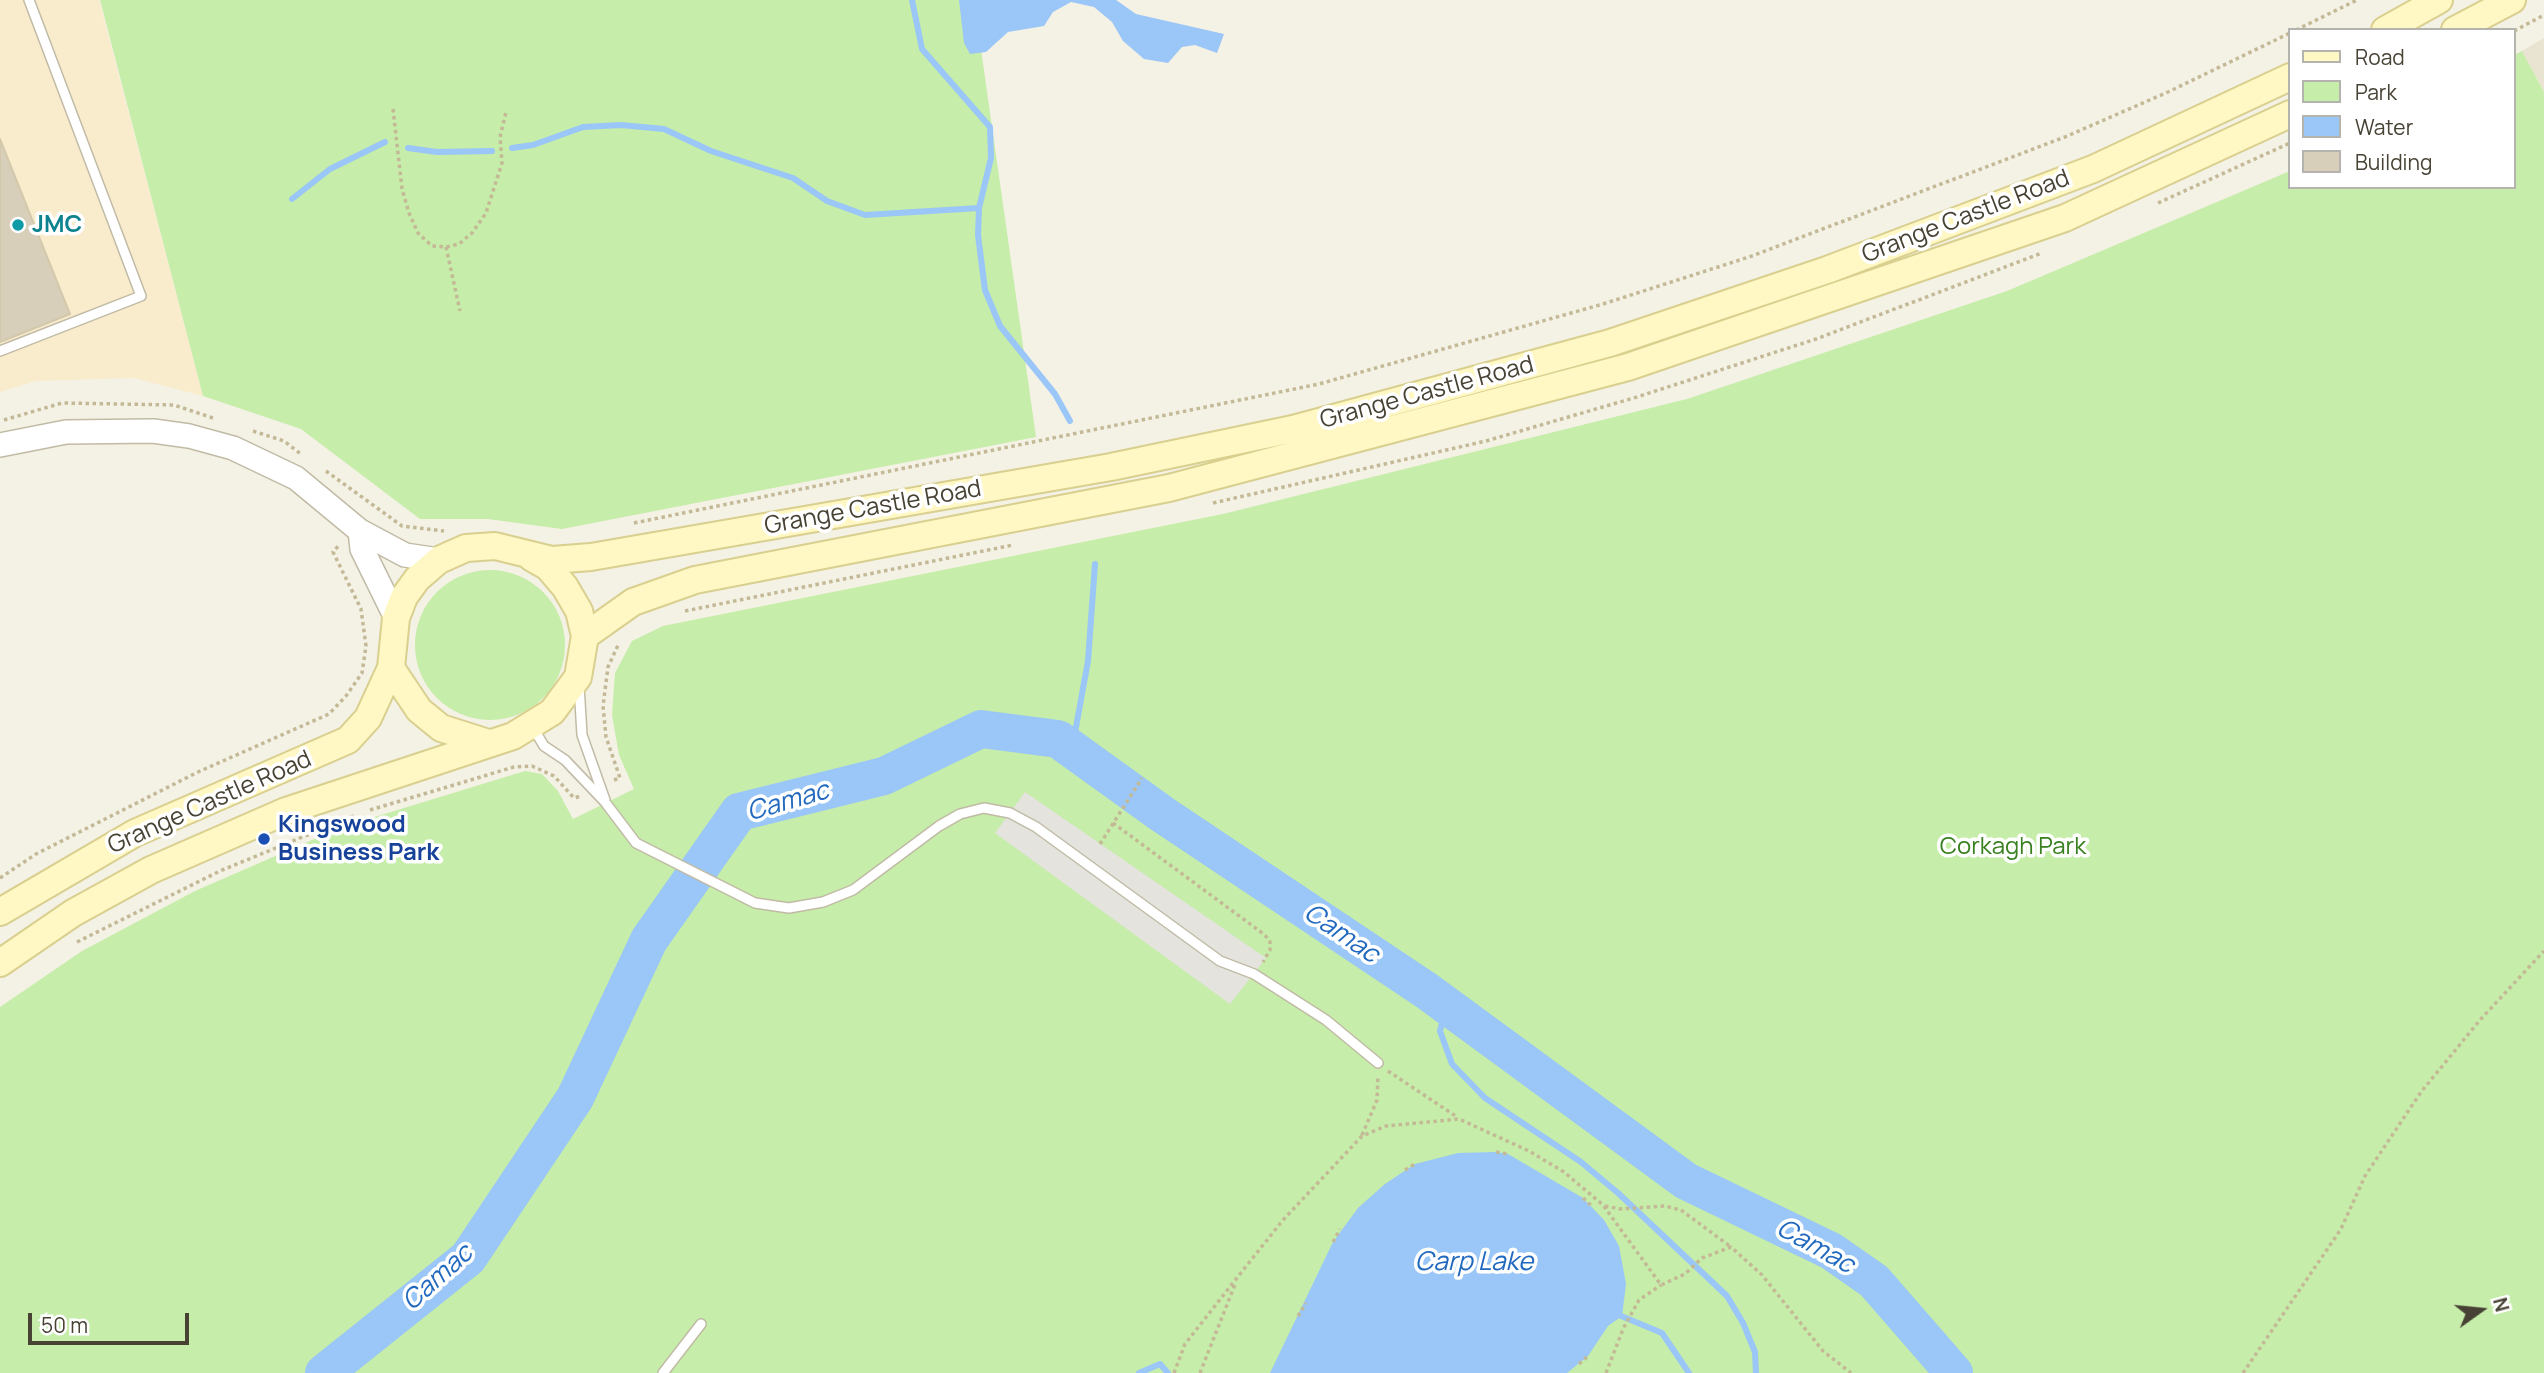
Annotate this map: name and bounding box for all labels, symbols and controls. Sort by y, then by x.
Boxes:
legend [2288,28,2516,189]
text: Road [2355,43,2405,71]
text: Park [2355,78,2397,106]
text: Water [2355,113,2413,141]
text: Building [2355,148,2432,176]
street label: Grange Castle Road [1858,164,2074,270]
place label: JMC [32,211,82,239]
marker: JMC [10,217,26,233]
street label: Grange Castle Road [1317,351,1537,435]
street label: Grange Castle Road [762,475,984,541]
street label: Grange Castle Road [104,745,316,861]
water label: Camac [743,775,833,829]
place label: Kingswood Business Park [278,811,439,867]
marker: Kingswood Business Park [256,831,272,847]
park label: Corkagh Park [1940,833,2086,861]
water label: Camac [1297,898,1385,970]
water label: Camac [1771,1213,1859,1281]
water label: Camac [396,1238,480,1318]
water label: Carp Lake [1415,1247,1533,1279]
north arrow [2446,1275,2516,1345]
text: N [2487,1295,2516,1315]
scale bar [32,1300,192,1344]
text: 50 m [41,1311,88,1339]

